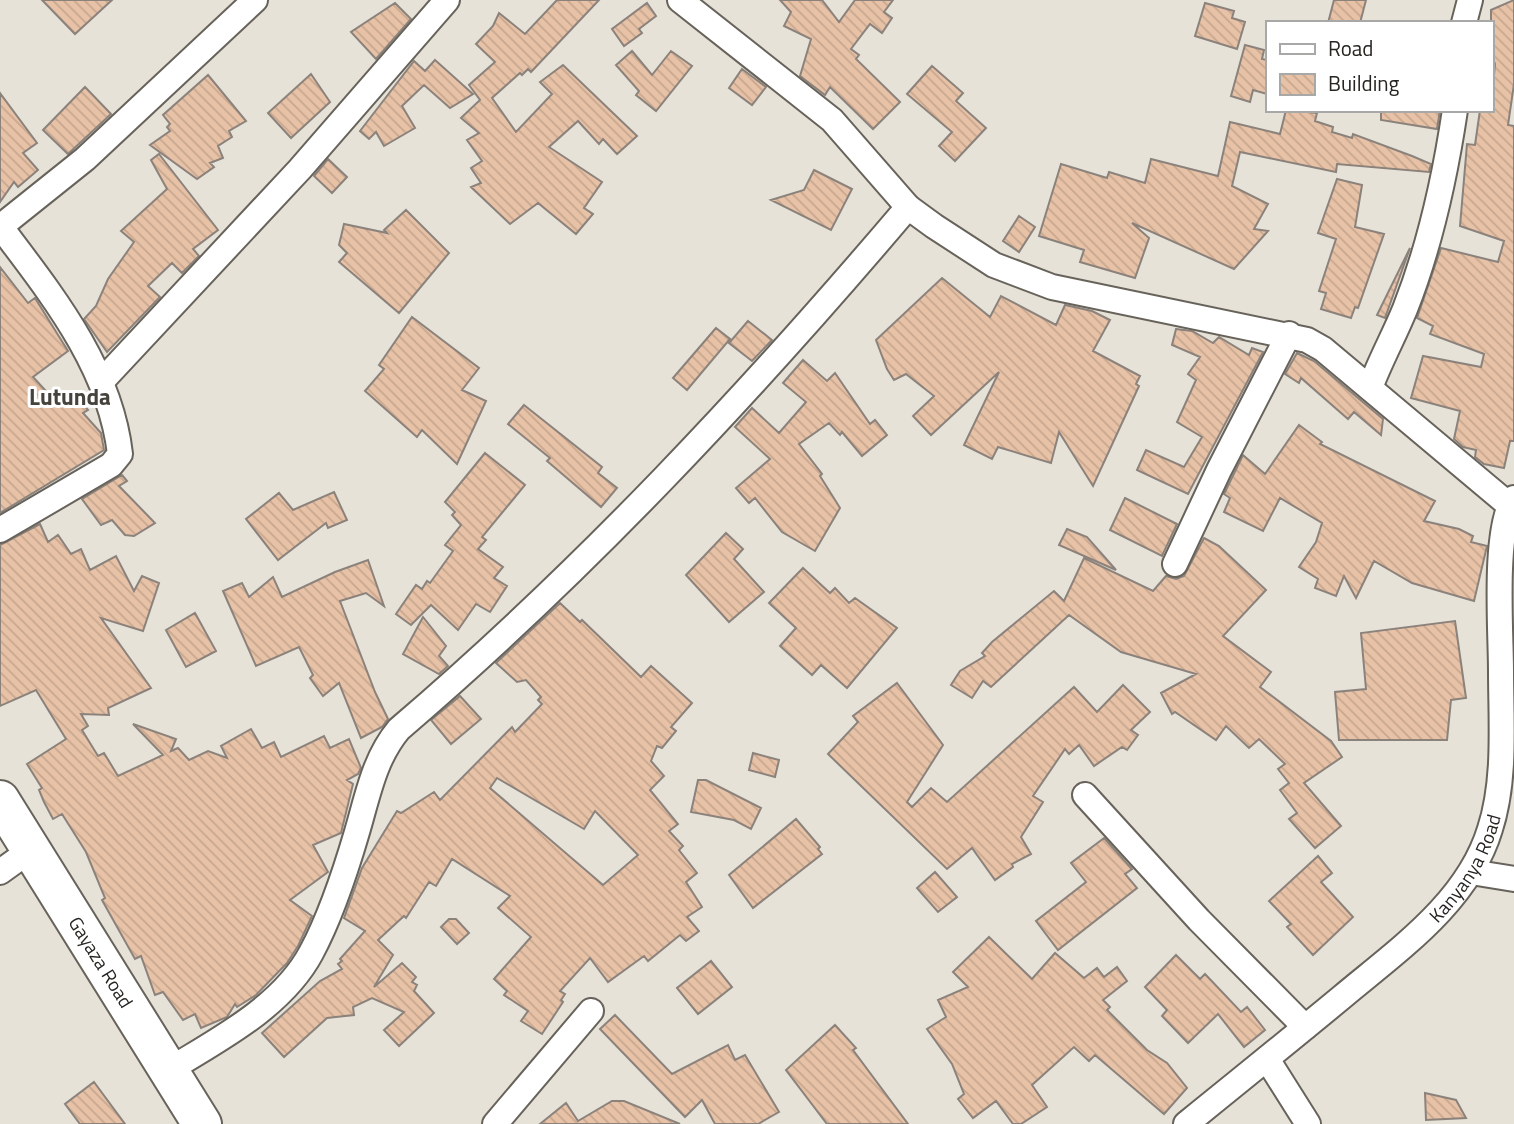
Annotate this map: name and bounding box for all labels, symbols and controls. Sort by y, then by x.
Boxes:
legend [1266,21,1493,112]
text: Road [1328,32,1373,64]
text: Building [1328,67,1400,99]
district label: Lutunda [29,379,111,414]
street label: Kanyanya Road [1422,811,1508,929]
street label: Gayaza Road [62,910,141,1013]

